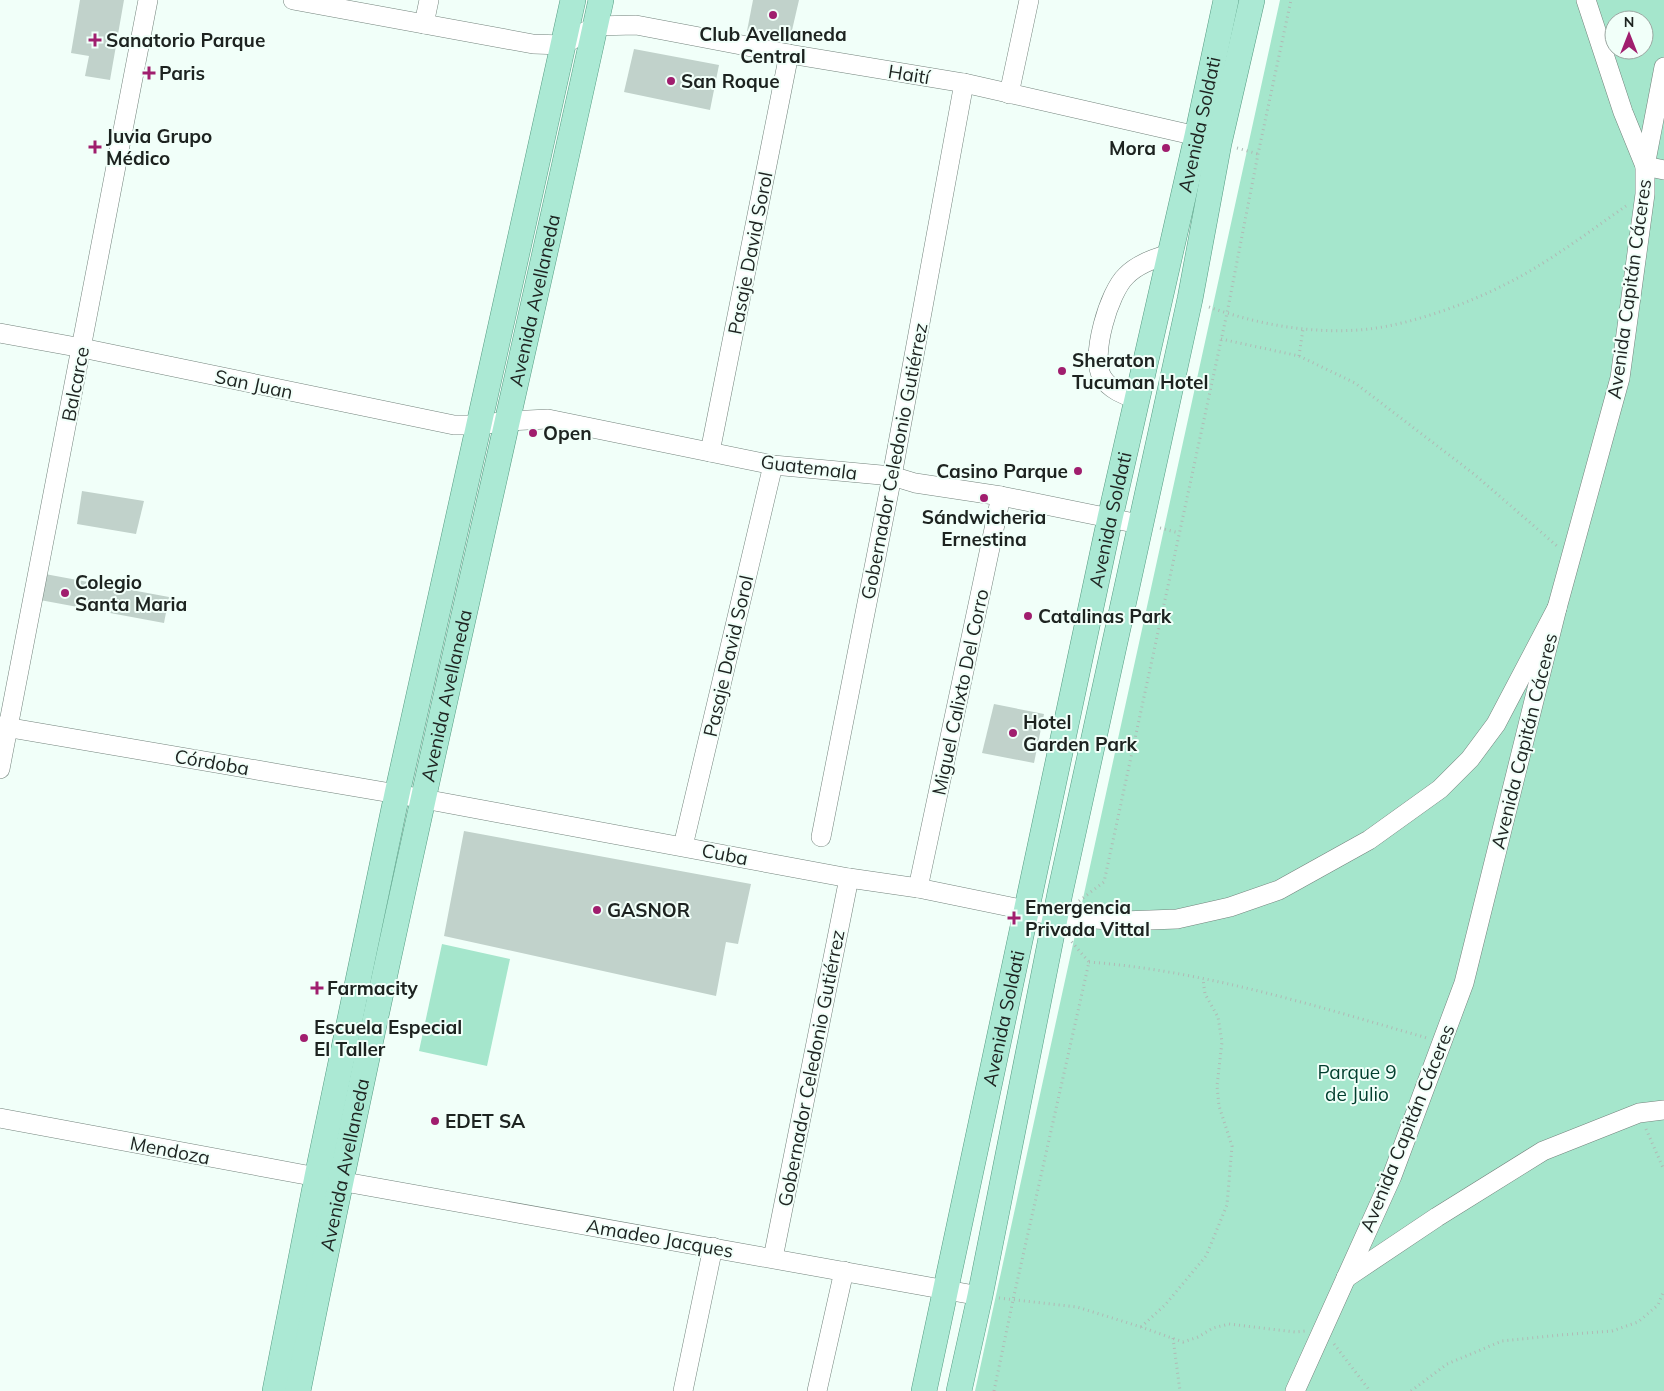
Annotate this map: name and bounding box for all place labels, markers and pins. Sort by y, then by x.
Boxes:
marker: Club Avellaneda Central [767,9,779,21]
place label: Club Avellaneda Central [699,22,847,68]
place label: Sanatorio Parque [106,28,265,52]
marker: Sanatorio Parque [88,33,102,47]
place label: Paris [159,61,205,85]
marker: Paris [143,67,155,79]
place label: San Roque [681,69,780,93]
marker: San Roque [665,75,677,87]
place label: Juvia Grupo Médico [106,124,212,170]
place label: Mora [1109,136,1156,160]
marker: Juvia Grupo Médico [88,140,102,154]
marker: Mora [1160,142,1172,154]
place label: Sheraton Tucuman Hotel [1072,348,1208,394]
marker: Sheraton Tucuman Hotel [1056,365,1068,377]
place label: Open [543,421,592,445]
marker: Open [527,427,539,439]
place label: Casino Parque [936,459,1068,483]
marker: Casino Parque [1072,465,1084,477]
marker: Sándwicheria Ernestina [978,492,990,504]
place label: Sándwicheria Ernestina [922,505,1046,551]
place label: Colegio Santa Maria [75,570,187,616]
marker: Colegio Santa Maria [59,587,71,599]
place label: Catalinas Park [1038,604,1172,628]
marker: Catalinas Park [1022,610,1034,622]
place label: Hotel Garden Park [1023,710,1137,756]
marker: Hotel Garden Park [1007,727,1019,739]
place label: Emergencia Privada Vittal [1025,895,1150,941]
place label: GASNOR [607,898,690,922]
marker: GASNOR [591,904,603,916]
marker: Emergencia Privada Vittal [1007,911,1021,925]
place label: Farmacity [327,976,418,1000]
marker: Farmacity [311,982,323,994]
place label: Escuela Especial El Taller [314,1015,462,1061]
marker: Escuela Especial El Taller [298,1032,310,1044]
place label: EDET SA [445,1109,526,1133]
marker: EDET SA [429,1115,441,1127]

